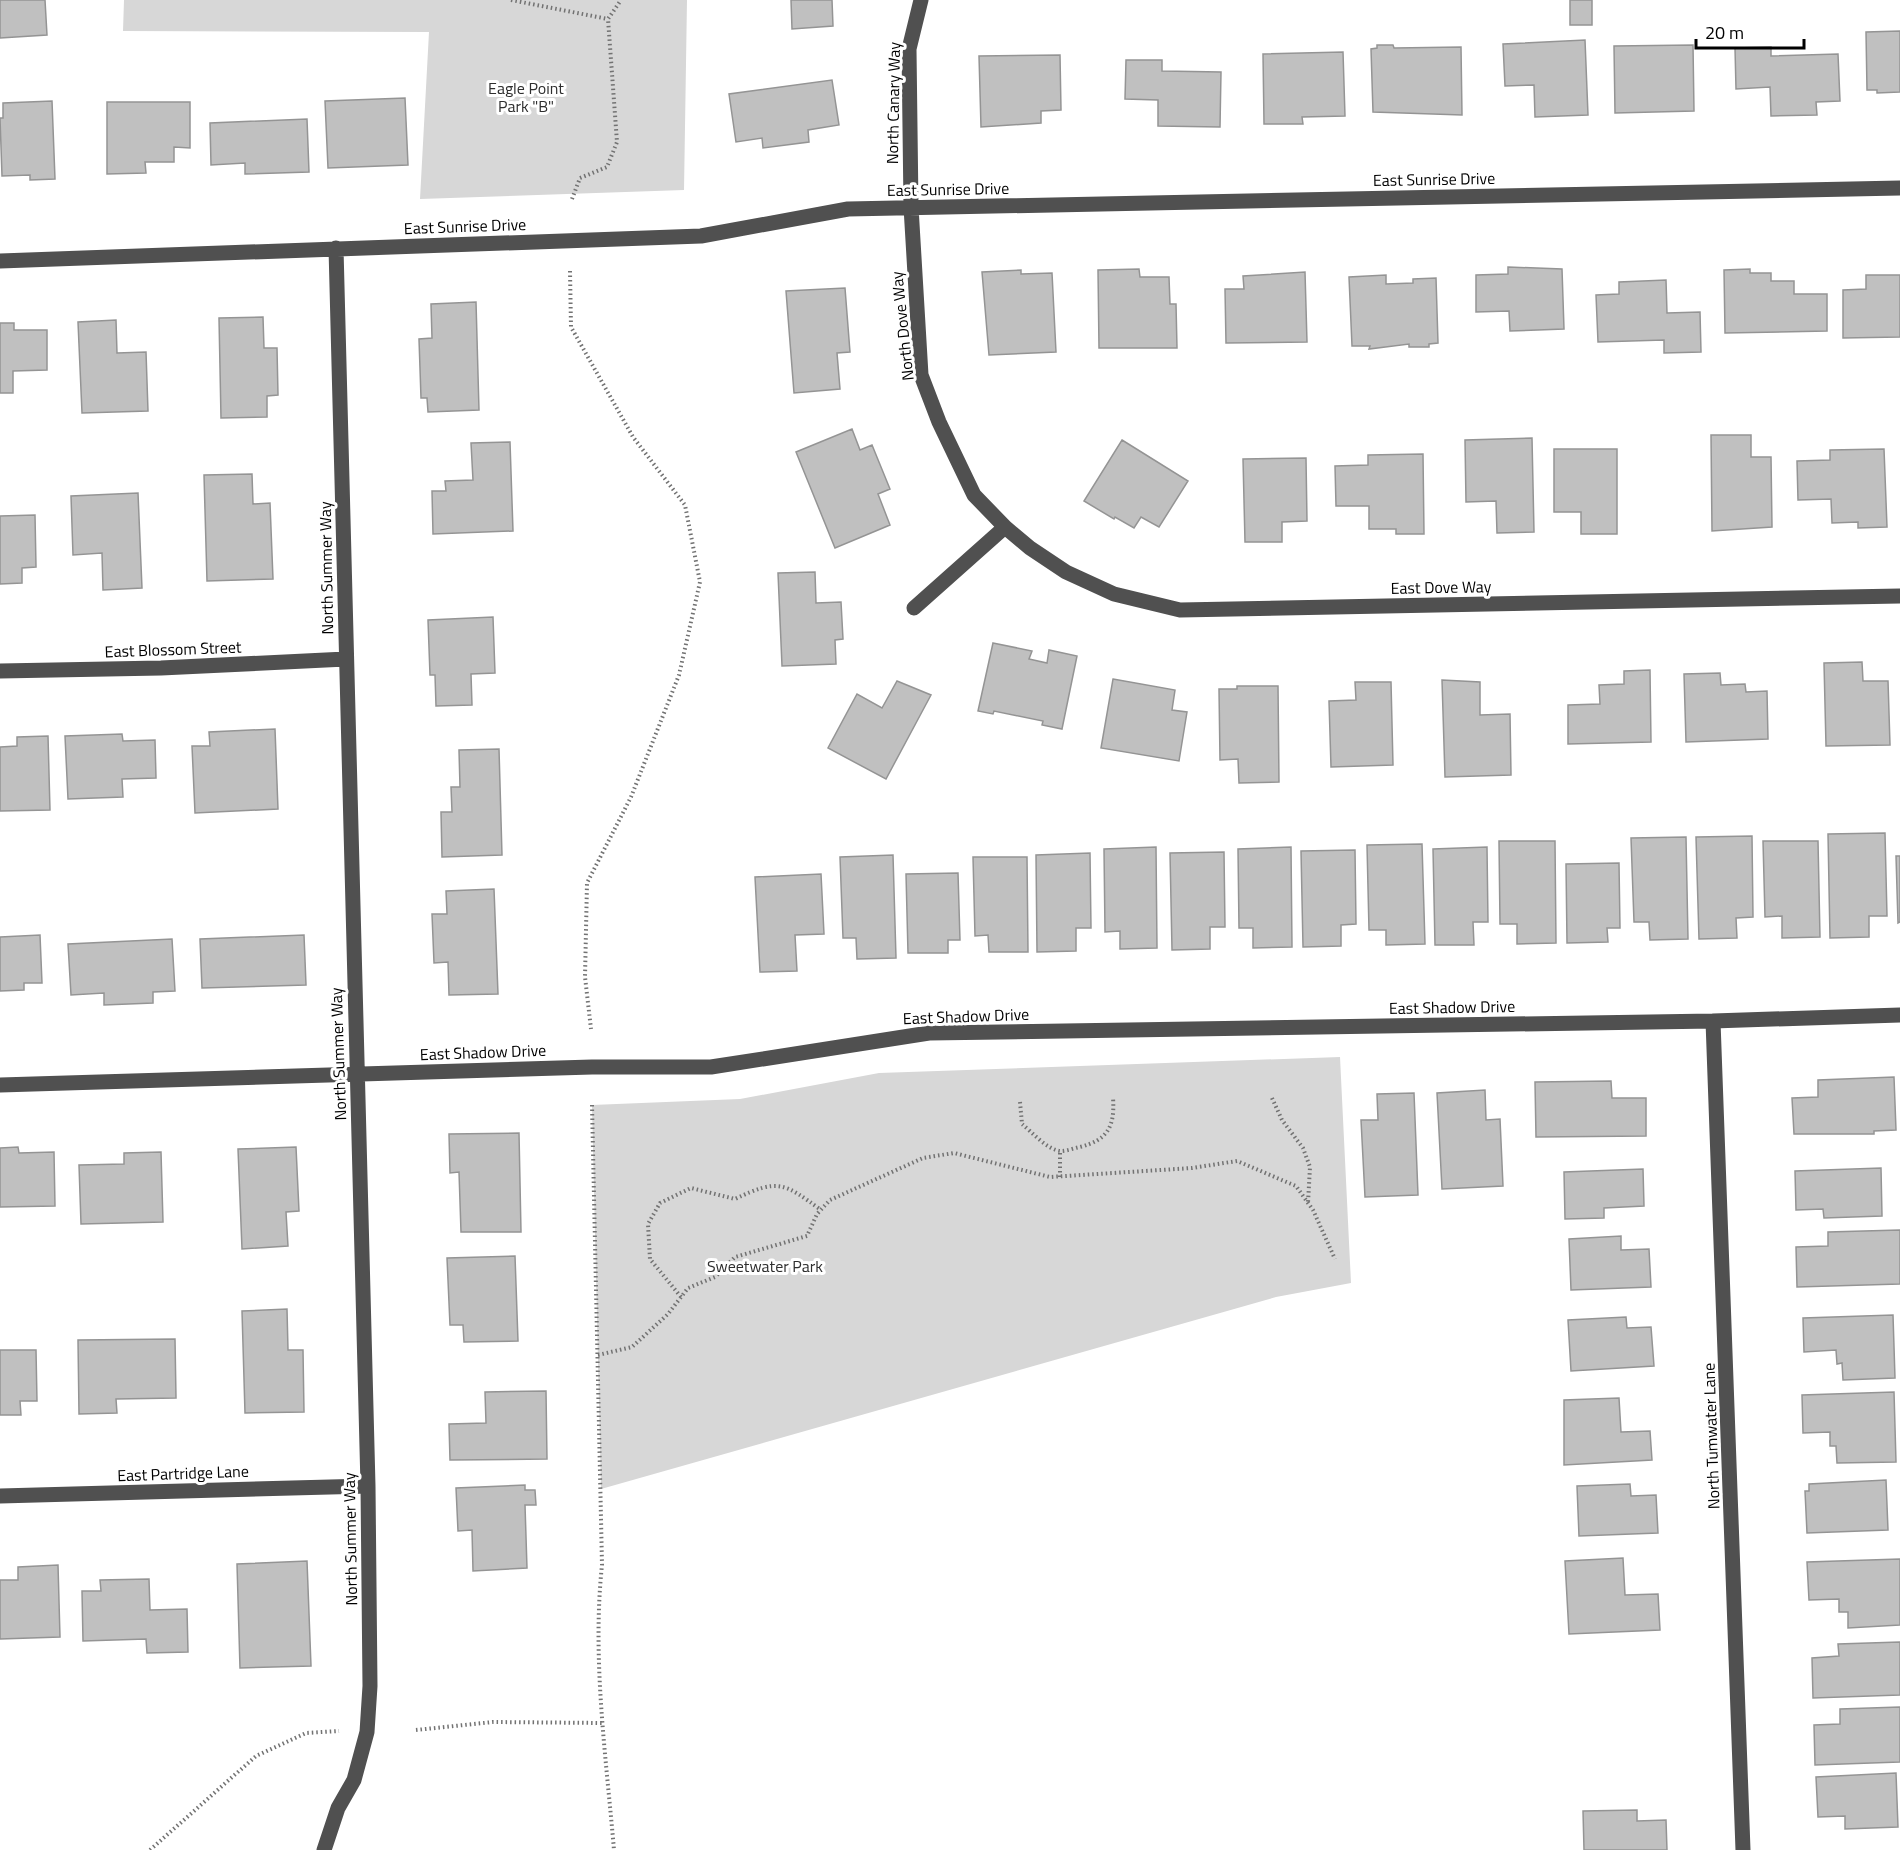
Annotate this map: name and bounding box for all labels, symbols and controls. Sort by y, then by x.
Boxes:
scale bar [1696,12,1804,50]
text: 20 m [1705,19,1744,46]
street label: North Canary Way [880,41,906,164]
park label: Eagle Point Park "B" [488,76,564,118]
street label: East Sunrise Drive [1373,166,1495,192]
street label: East Sunrise Drive [887,176,1009,202]
street label: East Sunrise Drive [403,212,527,240]
street label: North Dove Way [884,270,920,382]
street label: North Summer Way [313,501,339,635]
street label: East Dove Way [1390,574,1492,600]
street label: East Blossom Street [104,635,242,663]
street label: North Summer Way [324,987,352,1121]
street label: East Shadow Drive [1389,994,1515,1020]
street label: East Shadow Drive [902,1002,1030,1030]
street label: East Shadow Drive [419,1038,547,1066]
park label: Sweetwater Park [707,1254,823,1278]
street label: North Tumwater Lane [1696,1362,1726,1510]
street label: East Partridge Lane [117,1459,249,1487]
street label: North Summer Way [337,1472,363,1606]

